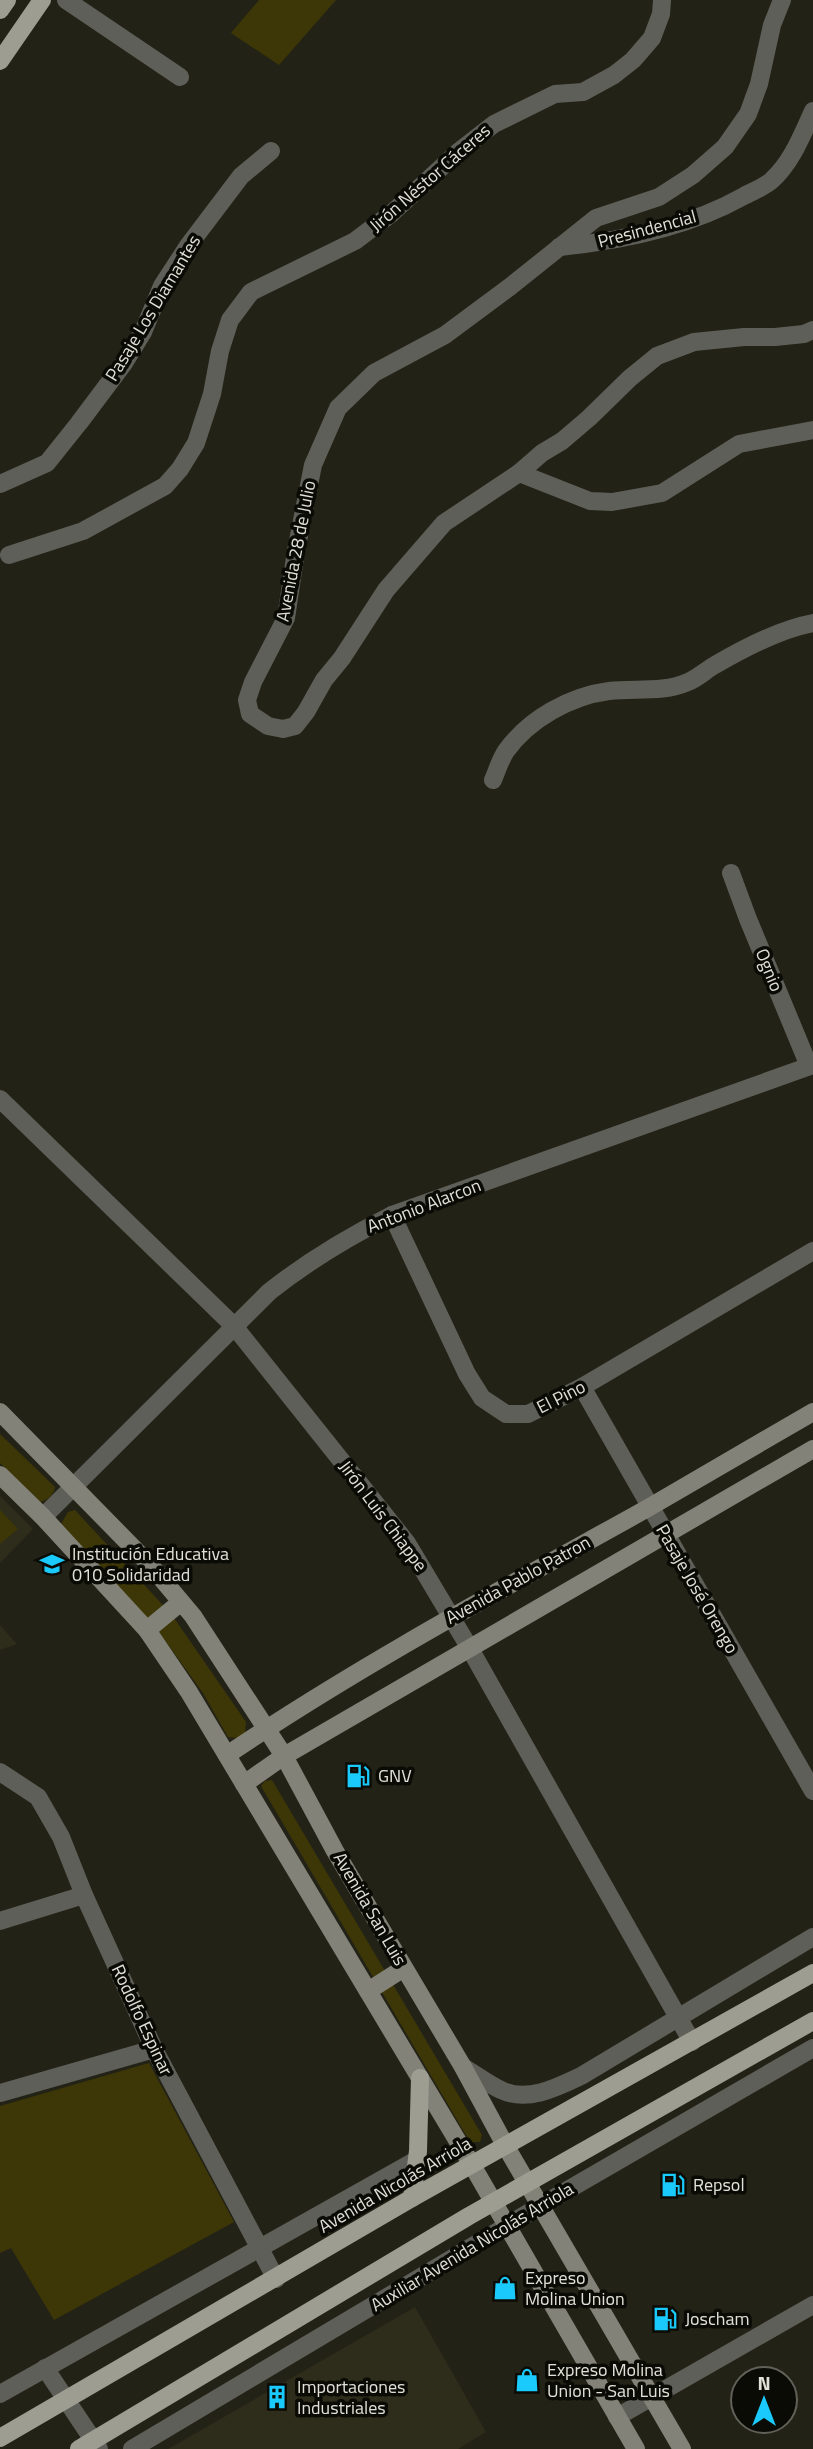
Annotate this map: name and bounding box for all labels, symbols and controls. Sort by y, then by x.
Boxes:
street label: Jirón Néstor Cáceres [363,117,496,238]
street label: Presindencial [595,202,699,255]
street label: Pasaje Los Diamantes [98,229,207,386]
street label: Avenida 28 de Julio [269,478,322,624]
street label: Ognio [749,944,790,995]
street label: Antonio Alarcon [363,1171,485,1240]
street label: El Pino [532,1373,590,1420]
street label: Jirón Luis Chiappe [333,1454,434,1577]
street label: Pasaje José Orengo [649,1519,745,1658]
street label: Avenida Pablo Patron [440,1529,595,1631]
place label: Institución Educativa 010 Solidaridad [72,1540,229,1588]
school or university icon: Institución Educativa 010 Solidaridad [38,1550,66,1578]
fuel station icon: GNV [344,1762,372,1790]
place label: GNV [378,1762,412,1789]
street label: Avenida San Luis [327,1847,414,1970]
street label: Rodolfo Espinar [105,1960,180,2080]
street label: Avenida Nicolás Arriola [313,2130,476,2239]
fuel station icon: Repsol [659,2171,687,2199]
place label: Repsol [693,2171,745,2198]
street label: Auxiliar Avenida Nicolás Arriola [365,2175,578,2318]
place label: Expreso Molina Union [525,2264,625,2312]
shop icon: Expreso Molina Union [491,2274,519,2302]
fuel station icon: Joscham [651,2305,679,2333]
place label: Joscham [685,2305,750,2332]
place label: Expreso Molina Union - San Luis [547,2356,670,2404]
north arrow [729,2365,799,2435]
shop icon: Expreso Molina Union - San Luis [513,2366,541,2394]
text: N [757,2368,771,2397]
place label: Importaciones Industriales [297,2373,405,2421]
building icon: Importaciones Industriales [263,2383,291,2411]

